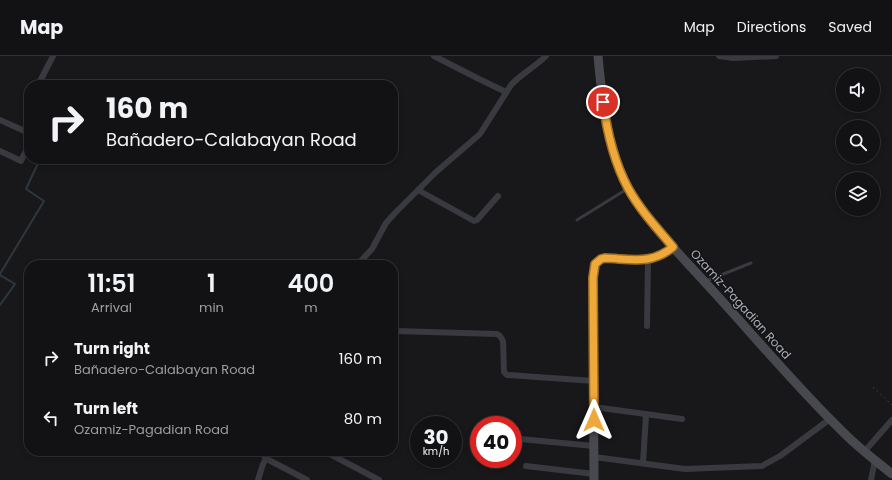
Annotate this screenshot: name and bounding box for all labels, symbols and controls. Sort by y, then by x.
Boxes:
text: Map [20,14,63,41]
text: Map [684,17,715,37]
text: Directions [737,17,806,37]
text: Saved [828,17,872,37]
map controls [836,68,880,216]
button: sound [836,68,880,112]
pin [586,85,620,119]
text: 160 m [106,89,188,128]
icon: arrive [592,91,614,113]
icon: right [40,96,92,148]
button: search [836,120,880,164]
text: Bañadero-Calabayan Road [106,127,357,152]
button: layers [836,172,880,216]
street label: Ozamiz-Pagadian Road [687,245,795,363]
text: 11:51 [88,267,135,300]
text: 1 [207,267,216,300]
text: 400 [288,267,334,300]
text: Arrival [91,298,132,317]
text: min [199,298,224,317]
text: m [304,298,318,317]
text: Turn right [74,338,150,359]
icon: right [40,347,62,369]
text: 160 m [339,348,382,369]
text: Bañadero-Calabayan Road [74,360,255,379]
text: Turn left [74,398,138,419]
position arrow [573,399,615,441]
icon: left [40,407,62,429]
text: 80 m [344,408,382,429]
speed limit sign: 40 [470,416,522,468]
text: Ozamiz-Pagadian Road [74,420,229,439]
text: 30 [423,423,449,451]
text: km/h [423,444,449,459]

